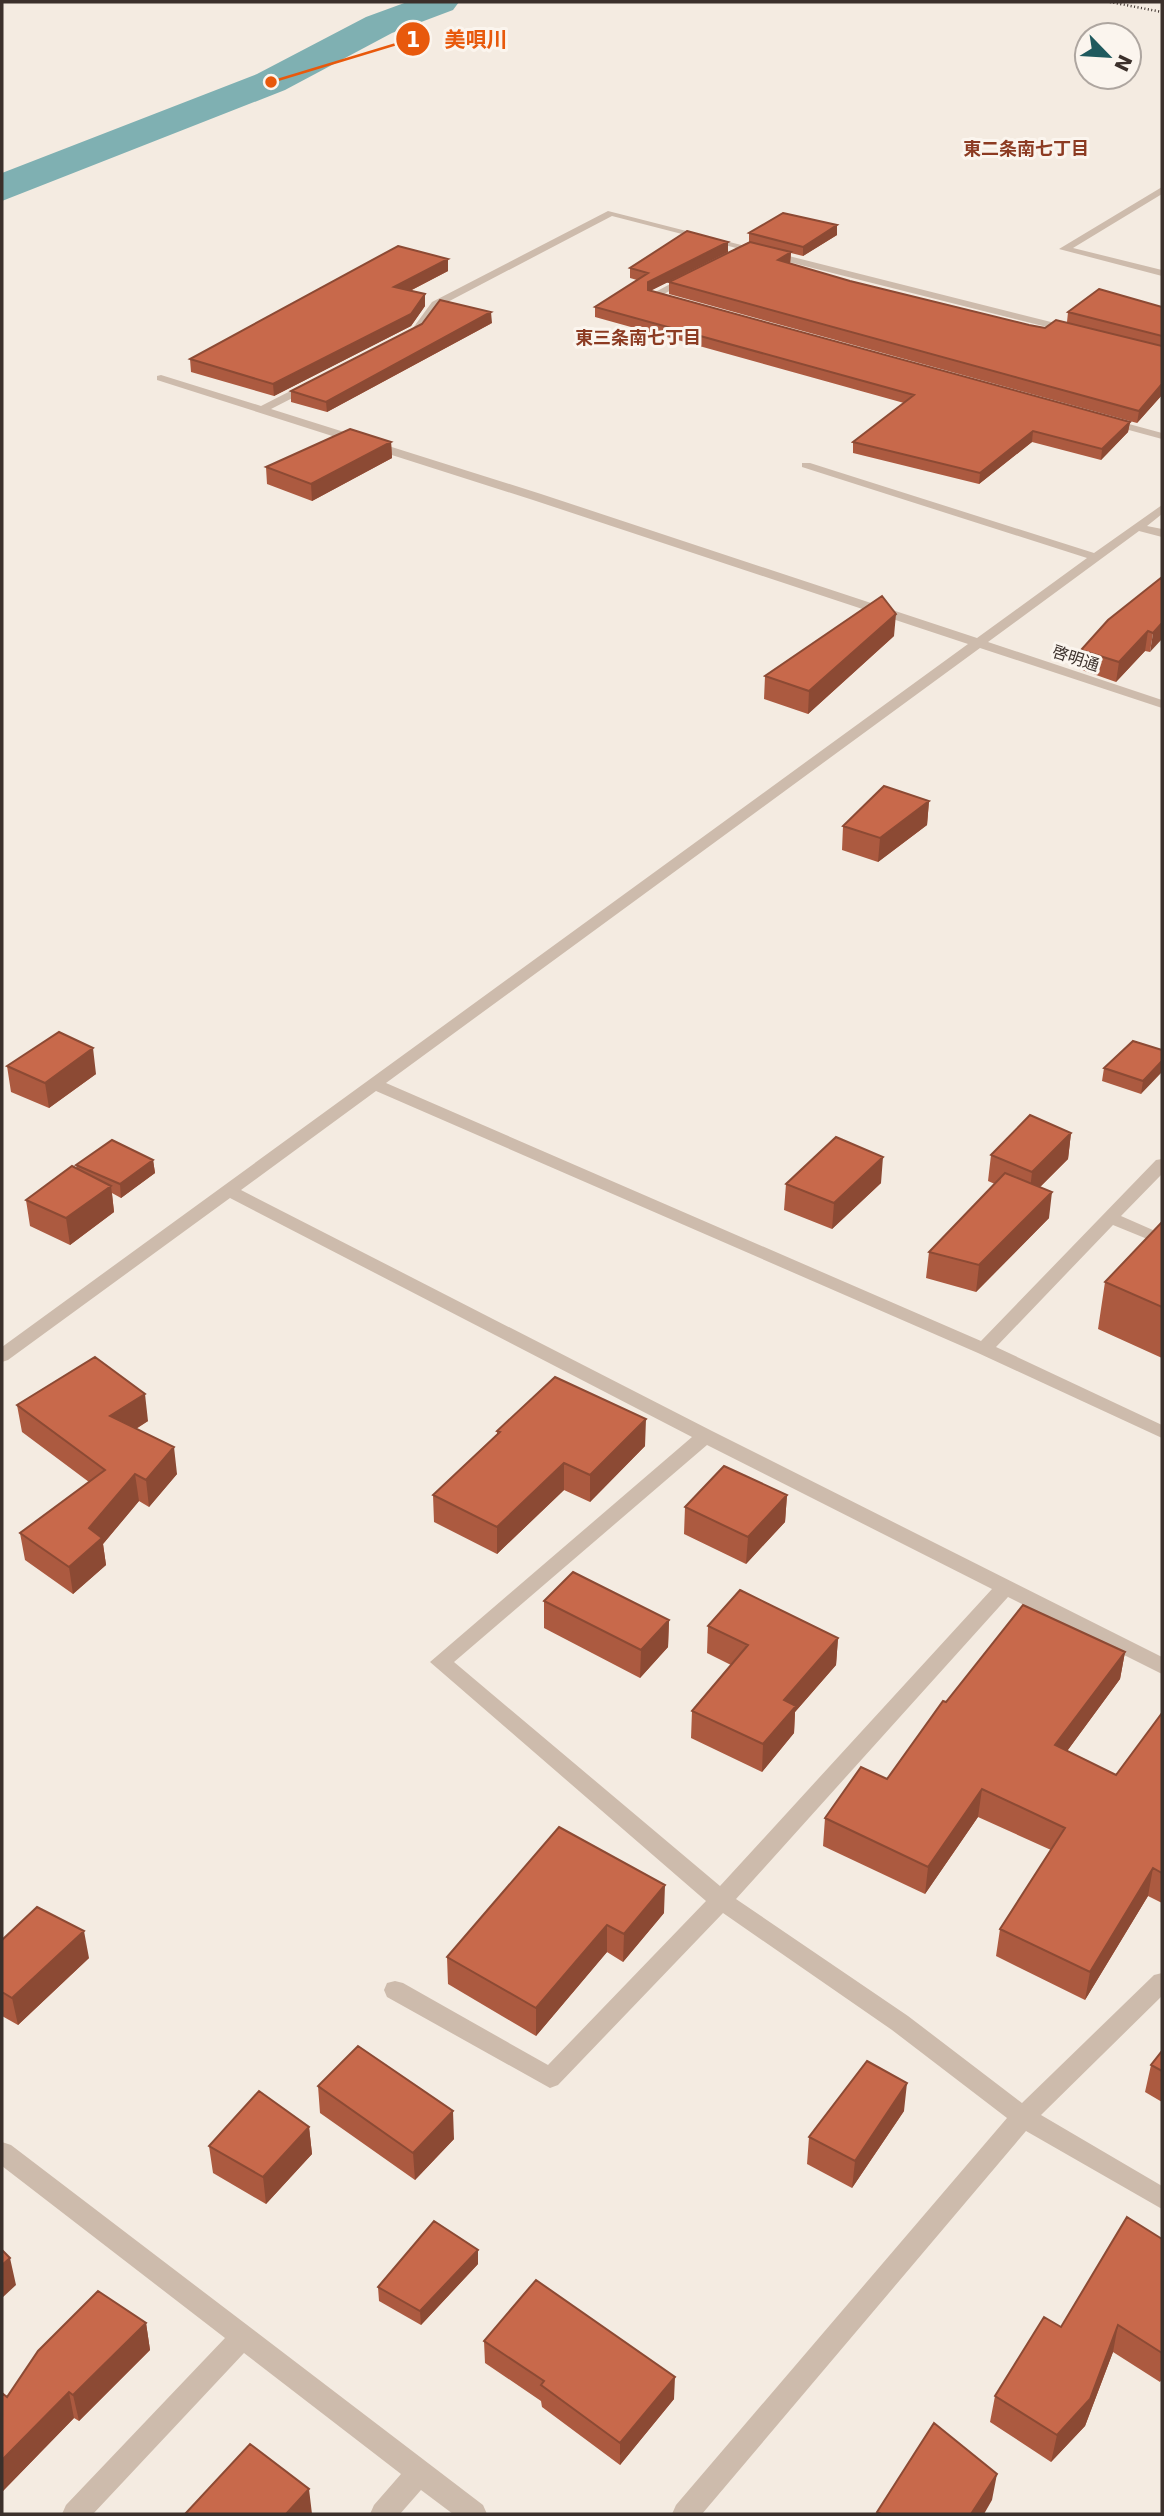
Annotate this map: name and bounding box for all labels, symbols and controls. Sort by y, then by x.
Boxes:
callout: 美唄川 [396,18,522,60]
north arrow [1073,21,1143,91]
text: 1 [406,28,420,52]
text: 美唄川 [445,28,508,52]
text: N [1110,51,1137,75]
district label: 東二条南七丁目 [963,138,1089,159]
district label: 東三条南七丁目 [575,327,701,348]
street label: 啓明通 [1050,642,1102,675]

